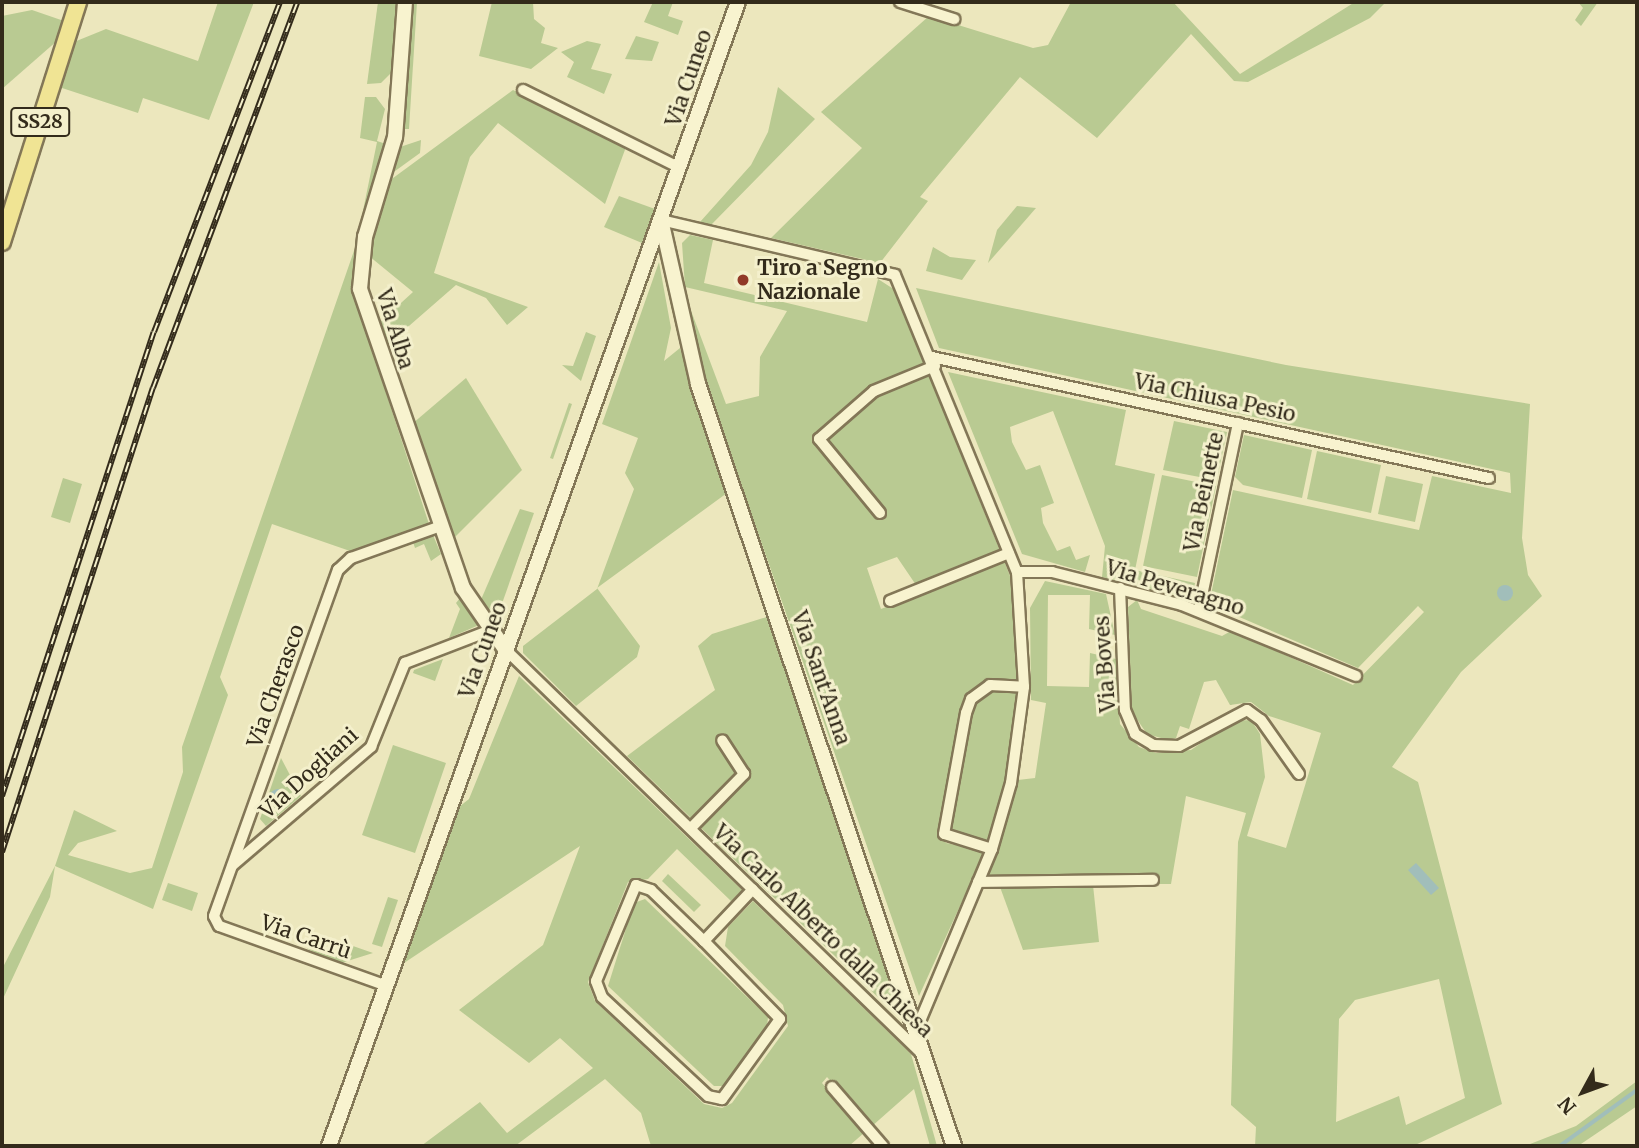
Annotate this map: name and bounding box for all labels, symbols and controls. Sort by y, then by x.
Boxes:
street label: Via Cuneo [661,26,717,130]
road number: SS28 [8,106,72,138]
place label: Tiro a Segno Nazionale [757,255,887,305]
marker: Tiro a Segno Nazionale [735,272,751,288]
street label: Via Alba [371,286,419,372]
street label: Via Chiusa Pesio [1132,369,1298,427]
street label: Via Beinette [1179,430,1229,554]
street label: Via Peveragno [1103,555,1247,621]
street label: Via Cuneo [454,598,512,702]
street label: Via Sant'Anna [786,608,856,748]
street label: Via Boves [1089,615,1121,713]
street label: Via Cherasco [242,621,310,751]
street label: Via Dogliani [255,722,363,824]
street label: Via Carlo Alberto dalla Chiesa [708,819,938,1043]
street label: Via Carrù [257,910,355,964]
north arrow [1548,1057,1618,1127]
text: N [1553,1092,1581,1119]

